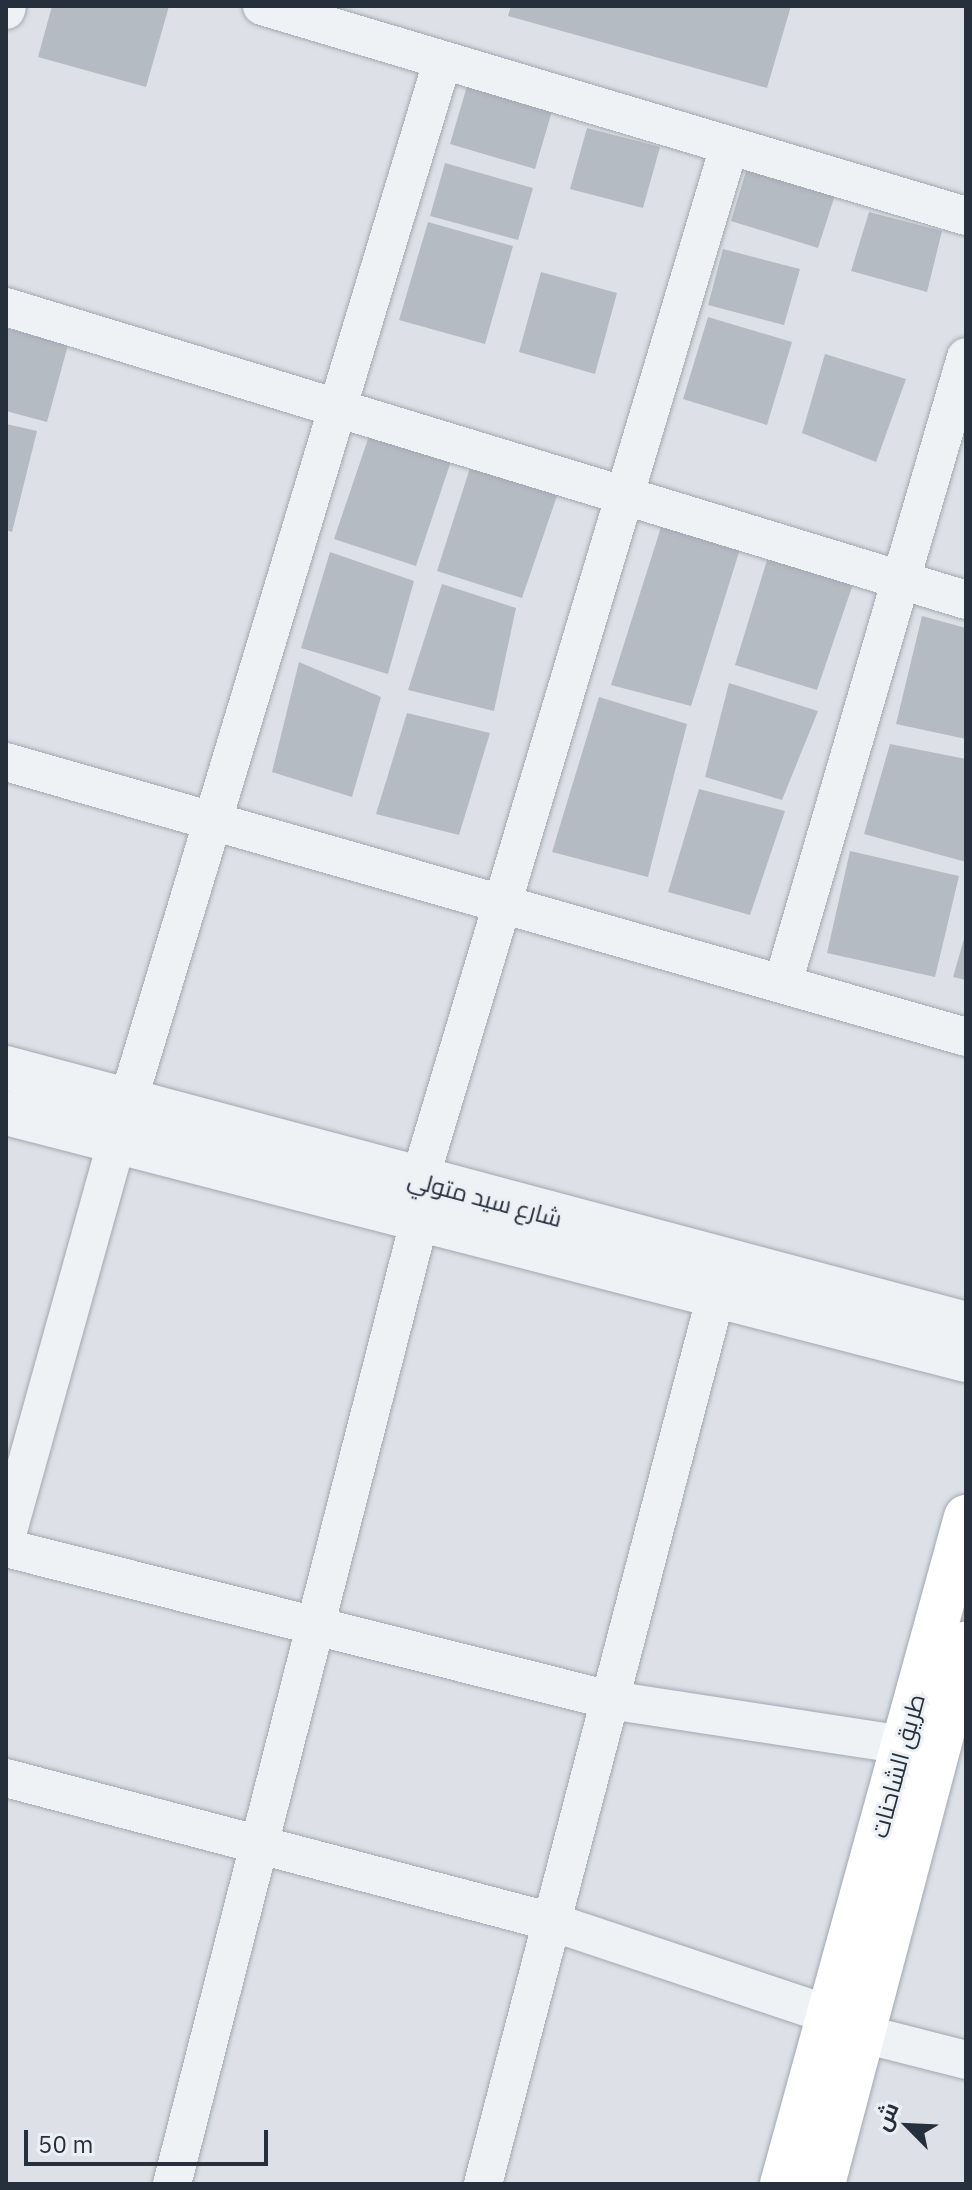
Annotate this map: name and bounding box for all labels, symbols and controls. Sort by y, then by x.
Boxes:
street label: شارع سيد متولي [405,1165,565,1233]
street label: طريق الشاحنات [865,1691,931,1841]
north arrow [868,2086,948,2166]
text: ش [867,2097,905,2135]
scale bar [28,2114,272,2164]
text: 50 m [38,2128,93,2160]

